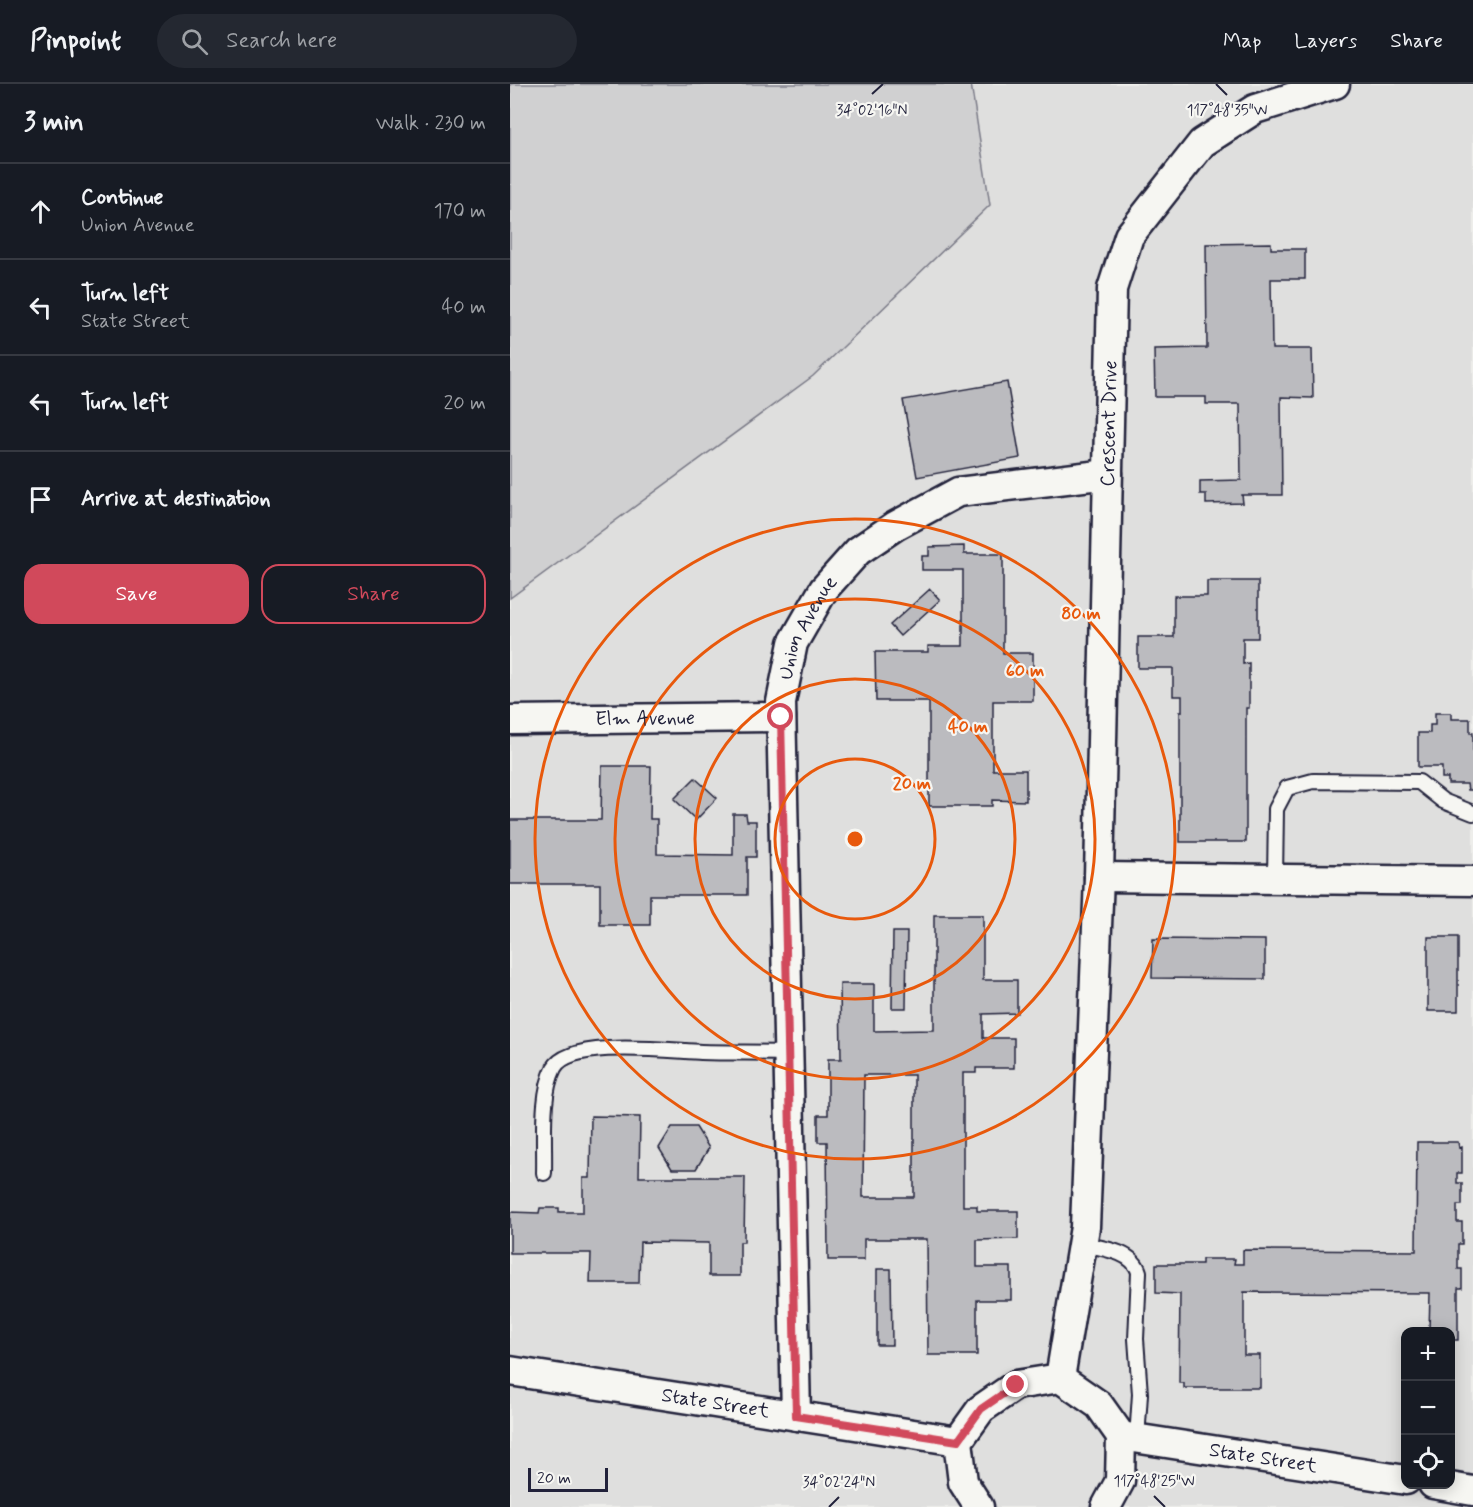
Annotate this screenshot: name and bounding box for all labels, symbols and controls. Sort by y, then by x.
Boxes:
search box [157,14,577,68]
text: Pinpoint [30,23,121,60]
icon: search [178,25,211,58]
text: Search here [226,27,337,55]
text: Map [1223,27,1261,55]
text: Layers [1294,27,1357,55]
text: Share [1390,27,1443,55]
text: 34°02'16"N [837,101,907,121]
text: 117°48'35"W [1187,101,1267,121]
text: 3 min [24,106,84,140]
text: Walk · 230 m [376,110,486,137]
text: Continue [81,184,163,212]
icon: ahead [24,195,57,228]
text: 170 m [434,198,486,225]
text: Union Avenue [81,212,195,239]
text: Turn left [81,280,169,308]
icon: left [24,291,57,324]
text: 40 m [442,294,486,321]
text: State Street [81,308,190,335]
street label: Crescent Drive [1094,360,1124,487]
icon: left [24,387,57,420]
text: Turn left [81,389,169,417]
text: 20 m [443,390,486,417]
icon: arrive [24,483,57,516]
text: Arrive at destination [81,485,271,513]
button: Save [24,564,249,624]
button: Share [261,564,486,624]
street label: Union Avenue [772,569,844,682]
text: 80 m [1061,602,1101,626]
text: 60 m [1006,659,1044,683]
route start [767,703,793,729]
street label: Elm Avenue [595,704,695,733]
text: 40 m [948,715,988,739]
text: 20 m [893,772,931,796]
centre of rings [845,829,865,849]
map controls [1401,1327,1455,1489]
button: + [1401,1327,1455,1381]
route end [1002,1371,1028,1397]
street label: State Street [660,1381,772,1425]
button: − [1401,1381,1455,1435]
button: locate [1401,1435,1455,1489]
street label: State Street [1207,1436,1319,1480]
scale bar [528,1465,608,1492]
text: 20 m [537,1468,571,1489]
text: 117°48'25"W [1113,1472,1195,1492]
text: 34°02'24"N [803,1473,875,1493]

